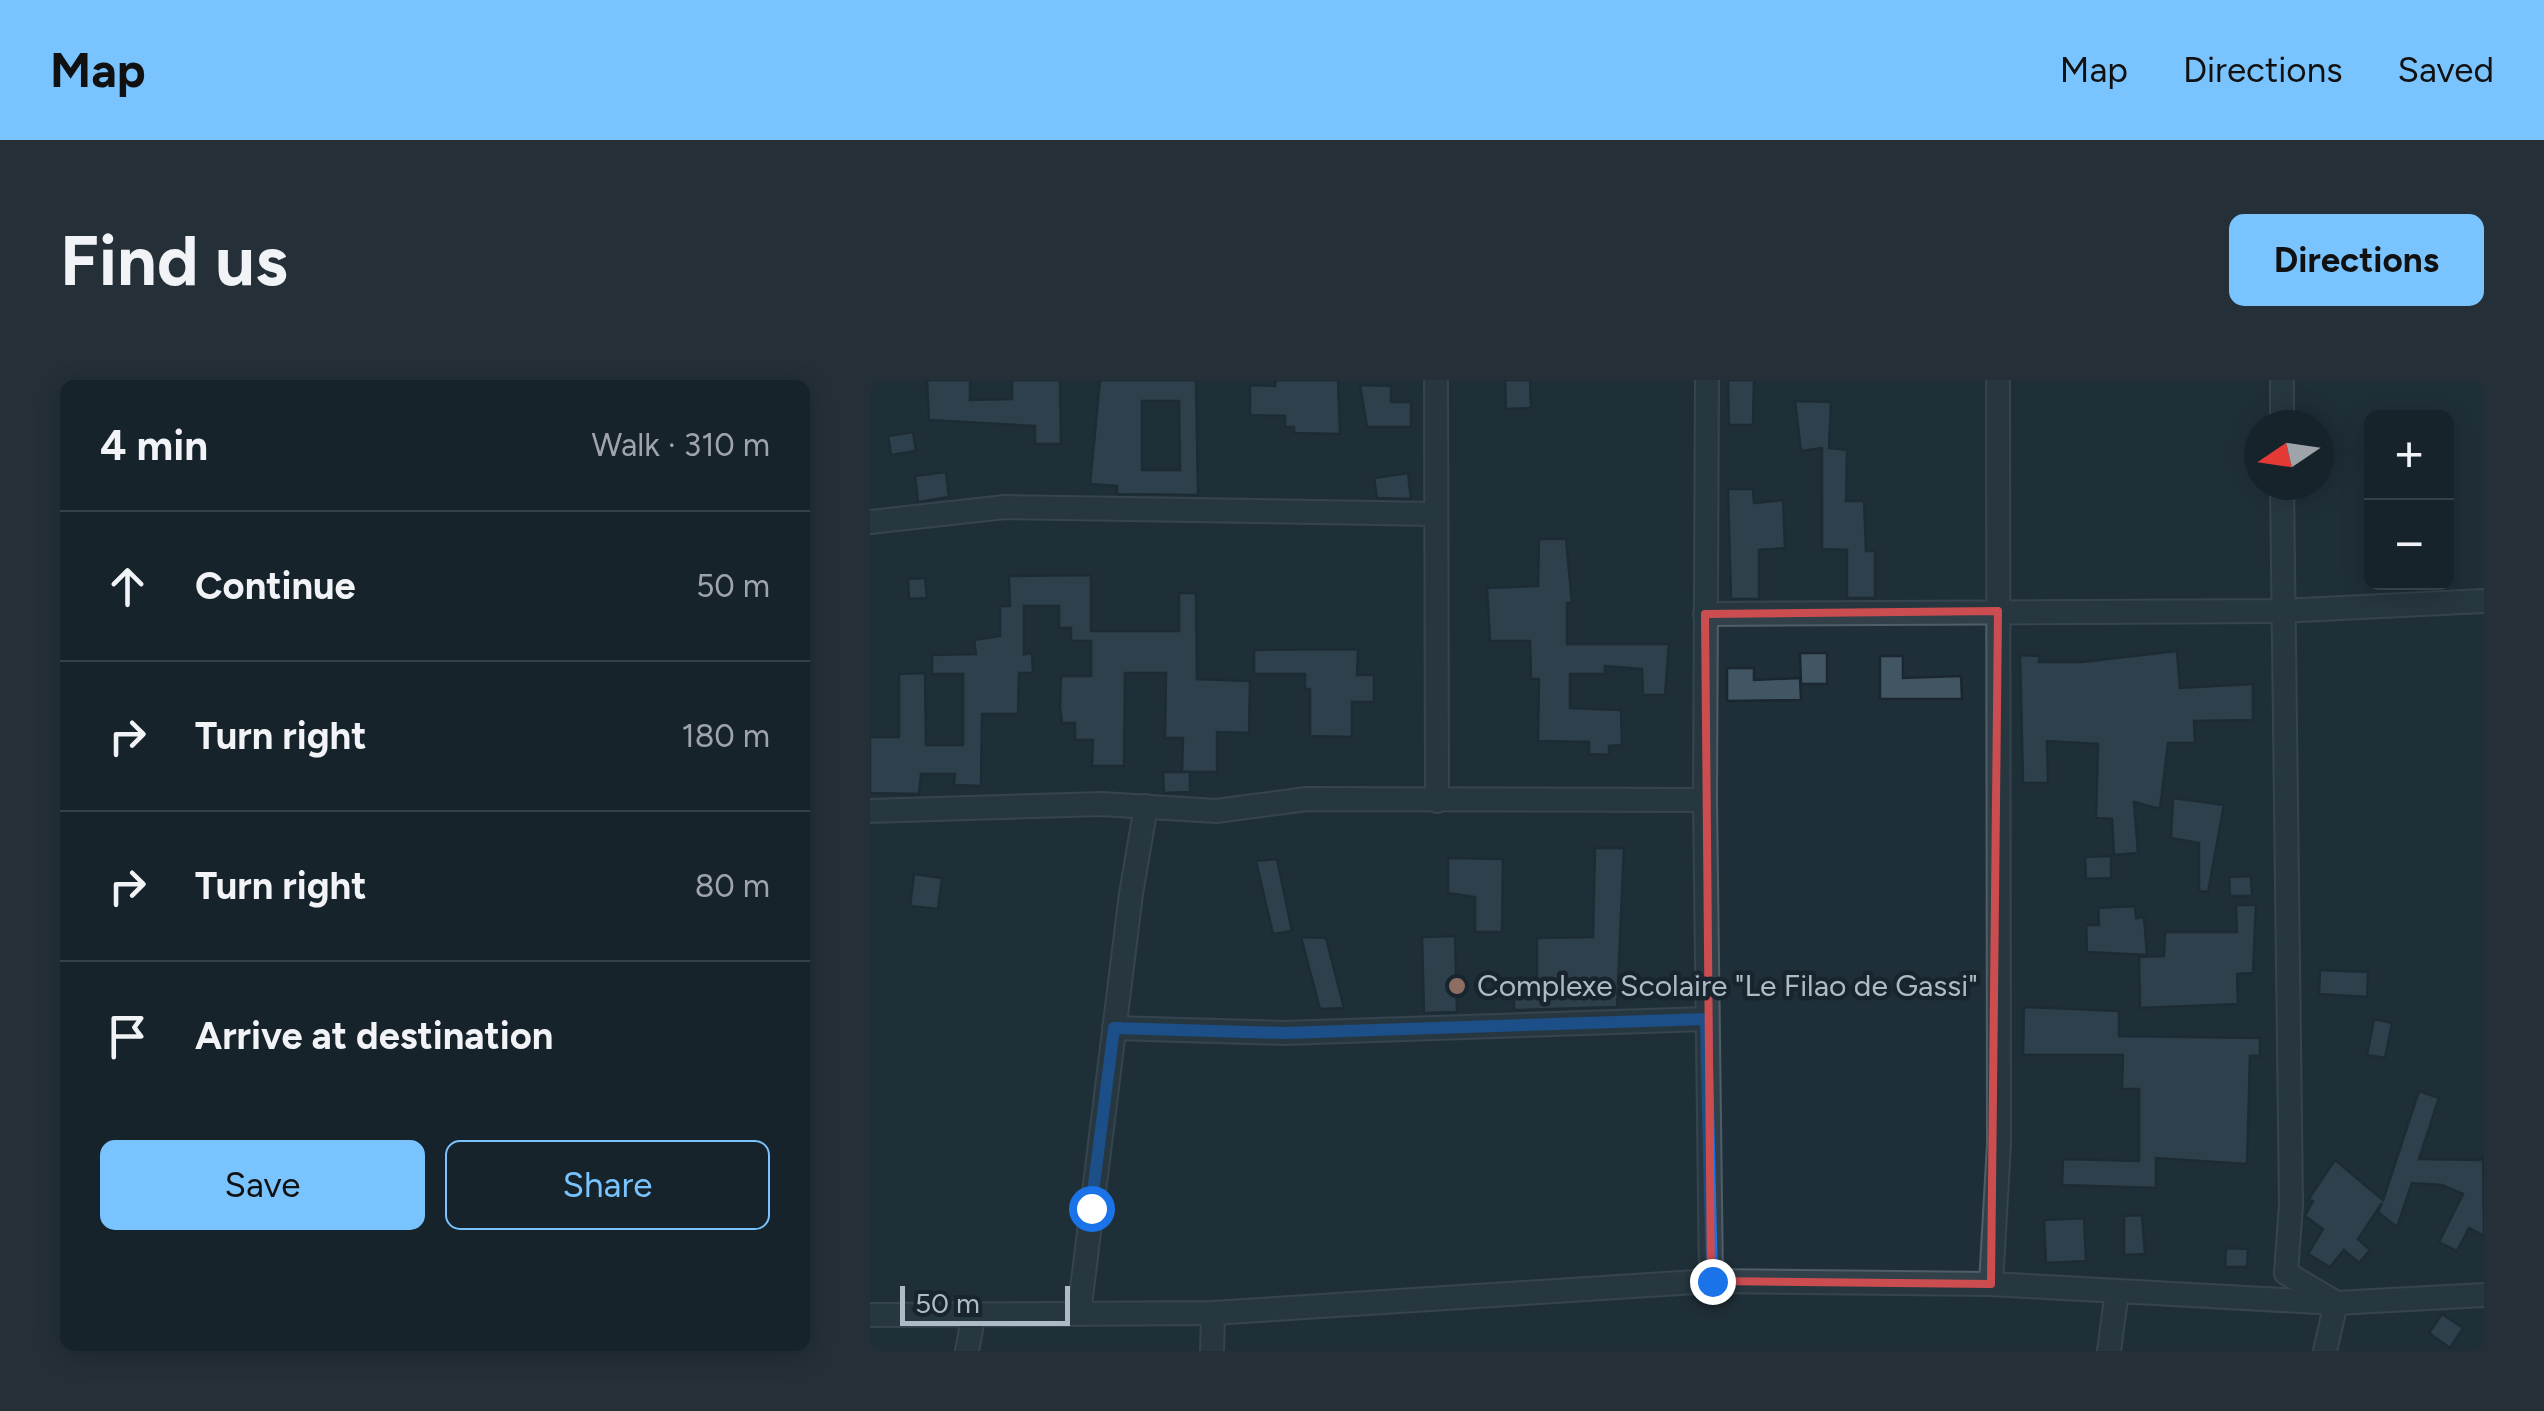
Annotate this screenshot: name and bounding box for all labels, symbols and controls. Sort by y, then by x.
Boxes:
text: Map [50,41,146,99]
text: Map [2060,49,2128,91]
text: Directions [2183,49,2343,91]
text: Saved [2398,49,2494,91]
button: Directions [2229,214,2484,306]
text: Find us [60,218,288,303]
north arrow [2244,410,2334,500]
map controls [2364,410,2454,590]
button: + [2364,410,2454,500]
text: 4 min [100,420,208,471]
text: Walk · 310 m [591,426,770,464]
button: − [2364,500,2454,590]
icon: ahead [100,559,155,614]
text: Continue [195,563,356,609]
text: 50 m [696,567,770,605]
icon: right [100,709,155,764]
text: Turn right [195,713,367,759]
text: 180 m [681,717,770,755]
icon: right [100,859,155,914]
text: Turn right [195,863,367,909]
text: 80 m [695,867,770,905]
place label: Complexe Scolaire "Le Filao de Gassi" [1477,967,1978,1004]
marker: Complexe Scolaire "Le Filao de Gassi" [1446,975,1468,997]
icon: arrive [100,1009,155,1064]
text: Arrive at destination [195,1013,553,1059]
button: Save [100,1140,425,1230]
button: Share [445,1140,770,1230]
route start [1069,1186,1115,1232]
route end [1690,1259,1736,1305]
scale bar [900,1281,1070,1326]
text: 50 m [915,1286,980,1320]

